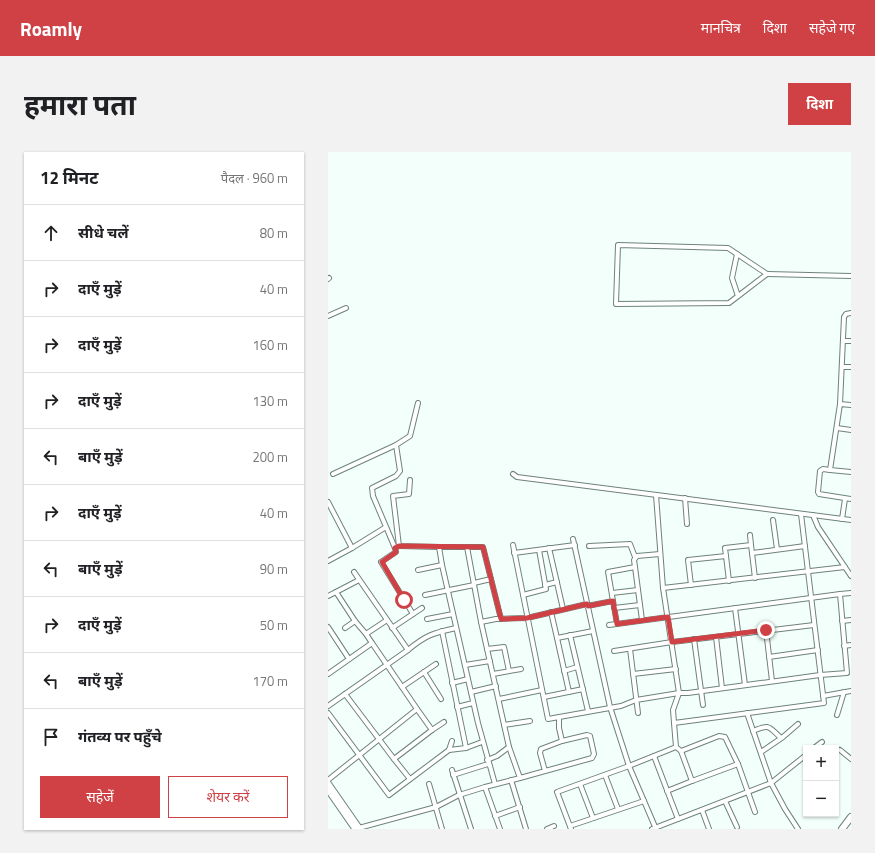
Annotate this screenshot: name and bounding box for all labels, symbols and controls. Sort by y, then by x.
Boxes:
text: Roamly [20,14,82,43]
text: मानचित्र [701,17,741,38]
text: दिशा [763,17,787,38]
text: सहेजे गए [809,17,855,38]
text: हमारा पता [24,83,136,126]
button: दिशा [788,83,851,125]
text: 12 मिनट [40,165,98,191]
text: पैदल · 960 m [221,168,288,188]
text: सीधे चलें [78,221,129,244]
icon: ahead [40,222,62,244]
text: 80 m [260,223,288,243]
text: दाएँ मुड़ें [78,277,122,300]
icon: right [40,278,62,300]
text: 40 m [260,279,288,299]
text: दाएँ मुड़ें [78,333,122,356]
icon: right [40,334,62,356]
text: 160 m [252,335,288,355]
text: दाएँ मुड़ें [78,389,122,412]
icon: right [40,390,62,412]
text: 130 m [252,391,288,411]
text: बाएँ मुड़ें [78,445,122,468]
icon: left [40,446,62,468]
text: 200 m [252,447,288,467]
text: दाएँ मुड़ें [78,501,122,524]
icon: right [40,502,62,524]
text: 40 m [260,503,288,523]
text: बाएँ मुड़ें [78,557,122,580]
icon: left [40,558,62,580]
text: 90 m [260,559,288,579]
route start [395,591,413,609]
text: दाएँ मुड़ें [78,613,122,636]
icon: right [40,614,62,636]
text: 50 m [260,615,288,635]
route end [757,621,775,639]
text: बाएँ मुड़ें [78,669,122,692]
icon: left [40,670,62,692]
text: 170 m [252,671,288,691]
text: गंतव्य पर पहुँचे [78,725,162,748]
icon: arrive [40,726,62,748]
map controls [803,745,839,817]
button: + [803,745,839,781]
button: सहेजें [40,776,160,818]
button: शेयर करें [168,776,288,818]
button: − [803,781,839,817]

